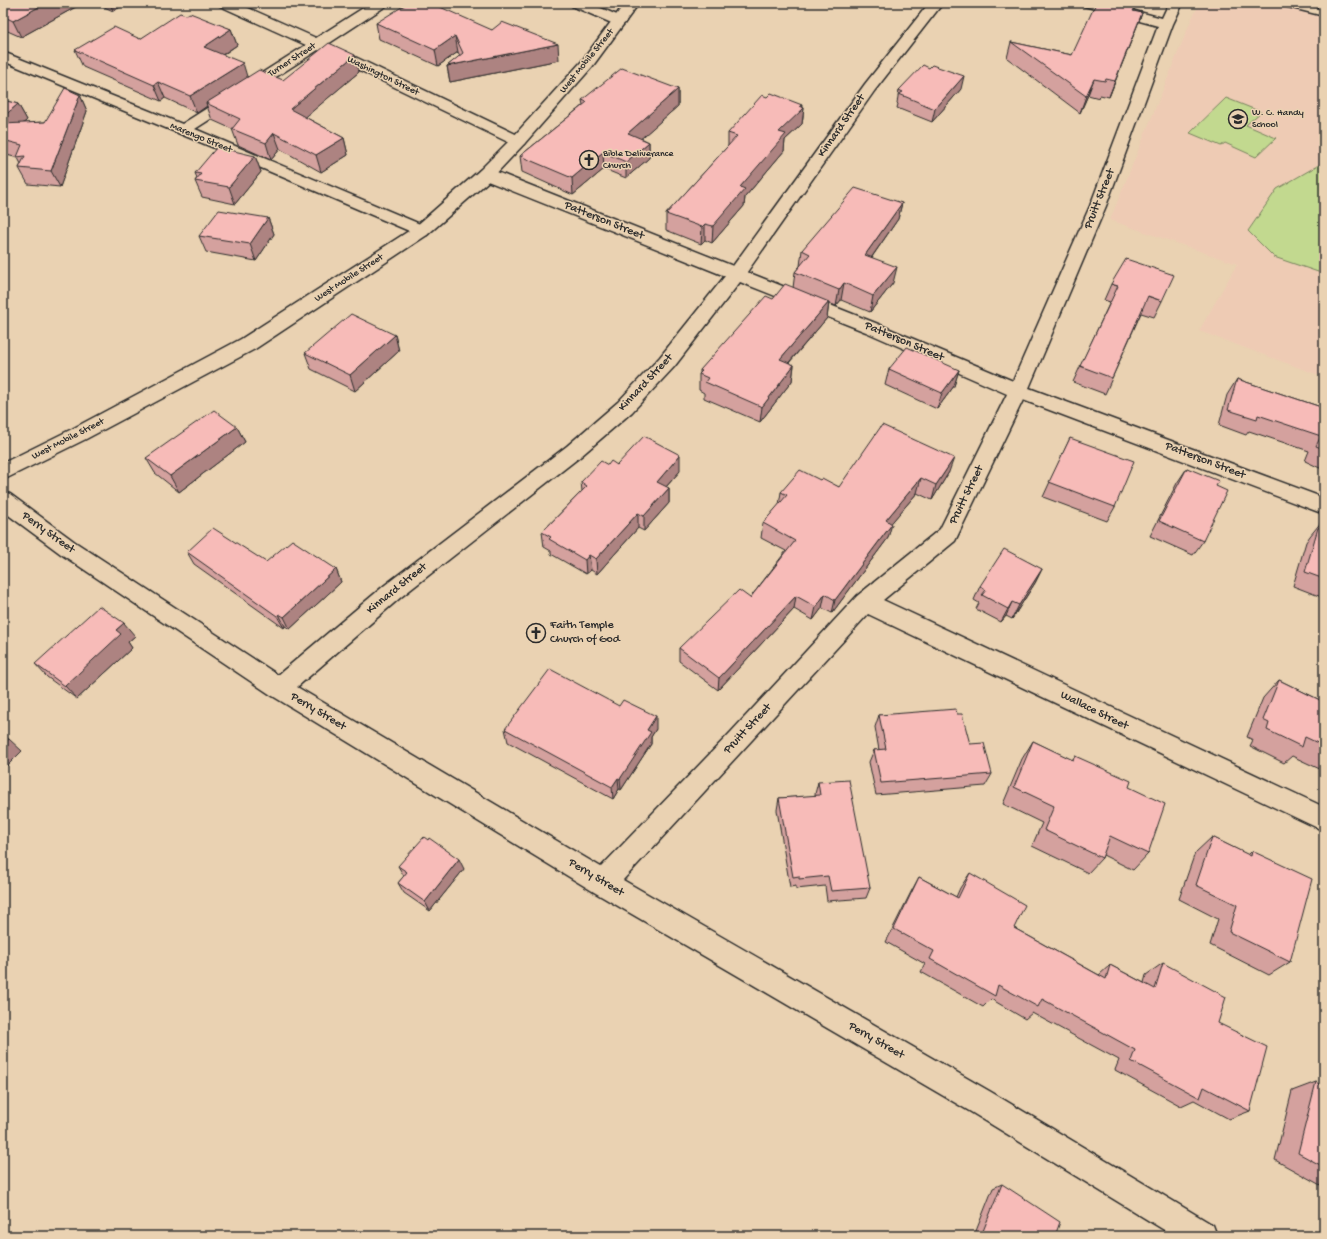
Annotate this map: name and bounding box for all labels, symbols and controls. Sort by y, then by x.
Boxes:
street label: West Mobile Street [557,26,617,96]
street label: Turner Street [265,40,319,80]
street label: Washington Street [345,53,422,99]
street label: Kinnard Street [815,91,869,160]
place label: W. C. Handy School [1252,107,1304,131]
school or university icon: W. C. Handy School [1227,108,1249,130]
street label: Marengo Street [168,120,235,156]
place label: Bible Deliverance Church [602,148,674,172]
church icon: Bible Deliverance Church [578,149,600,171]
street label: Pruitt Street [1081,166,1119,232]
street label: Patterson Street [561,198,647,244]
street label: West Mobile Street [312,251,386,305]
street label: Patterson Street [861,319,947,365]
street label: Kinnard Street [616,351,677,415]
street label: West Mobile Street [30,415,107,462]
street label: Patterson Street [1162,439,1248,483]
street label: Pruitt Street [946,462,988,528]
street label: Perry Street [18,509,78,558]
street label: Kinnard Street [364,560,431,618]
place label: Faith Temple Church of God [549,619,621,647]
church icon: Faith Temple Church of God [525,622,547,644]
street label: Wallace Street [1058,689,1131,734]
street label: Perry Street [287,690,349,735]
street label: Pruitt Street [720,700,776,758]
street label: Perry Street [565,856,627,901]
street label: Perry Street [845,1019,907,1063]

